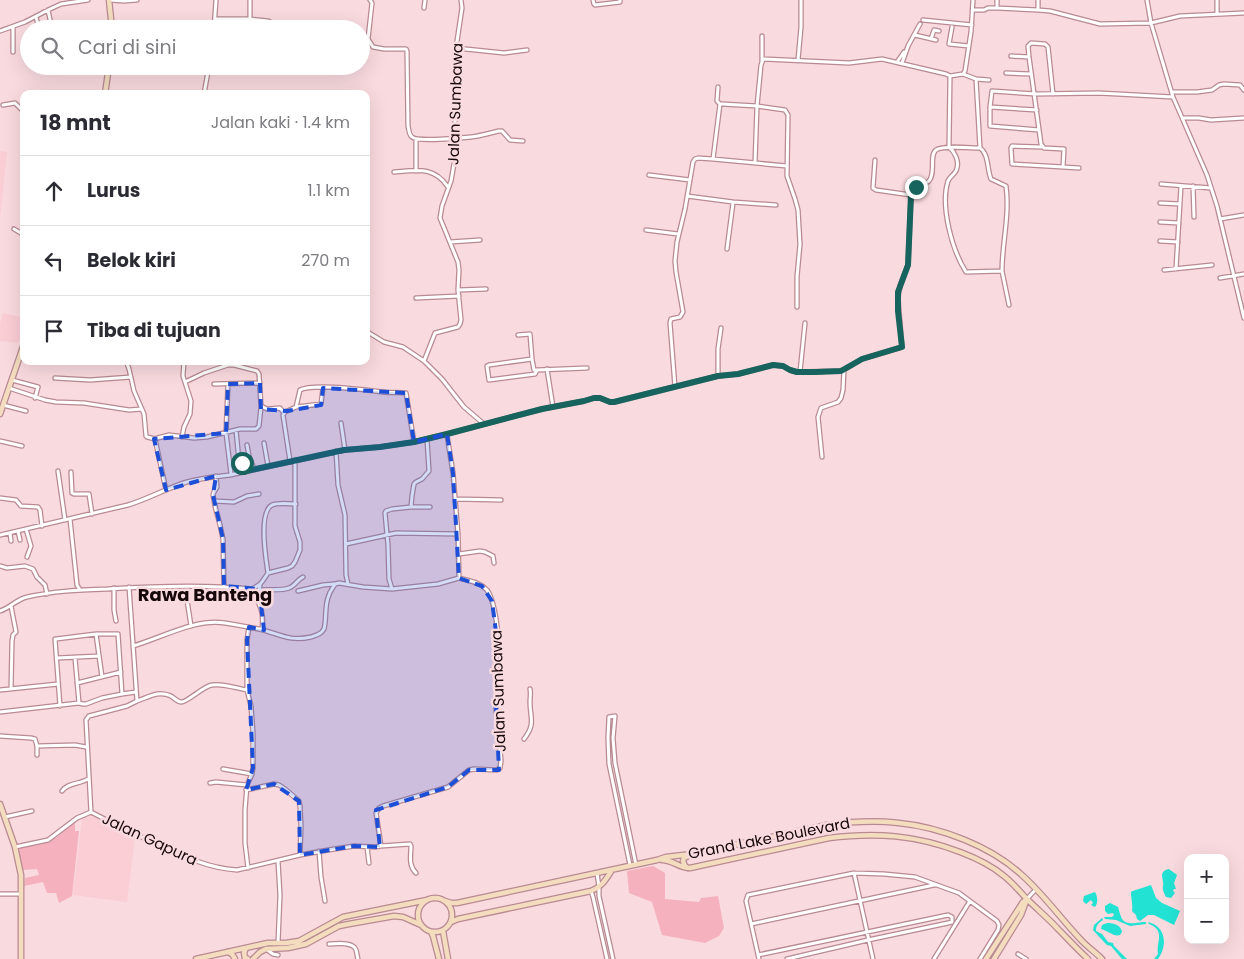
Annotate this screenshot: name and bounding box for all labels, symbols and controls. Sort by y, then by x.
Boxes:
search box [20,20,370,75]
icon: search [38,34,66,62]
text: Cari di sini [78,34,176,61]
street label: Jalan Sumbawa [442,43,468,165]
text: 18 mnt [40,108,111,137]
text: Jalan kaki · 1.4 km [211,111,350,134]
route end [905,176,928,199]
icon: ahead [40,177,68,205]
text: Lurus [87,177,140,204]
text: 1.1 km [307,179,350,202]
icon: left [40,247,68,275]
text: Belok kiri [87,247,176,274]
text: 270 m [301,249,350,272]
icon: arrive [40,317,68,345]
text: Tiba di tujuan [87,317,221,344]
route start [231,452,254,475]
district label: Rawa Banteng [138,582,272,607]
street label: Jalan Sumbawa [485,630,511,752]
street label: Jalan Gapura [99,808,201,870]
street label: Grand Lake Boulevard [686,812,852,864]
map controls [1184,854,1229,944]
button: + [1184,854,1229,899]
button: − [1184,899,1229,944]

